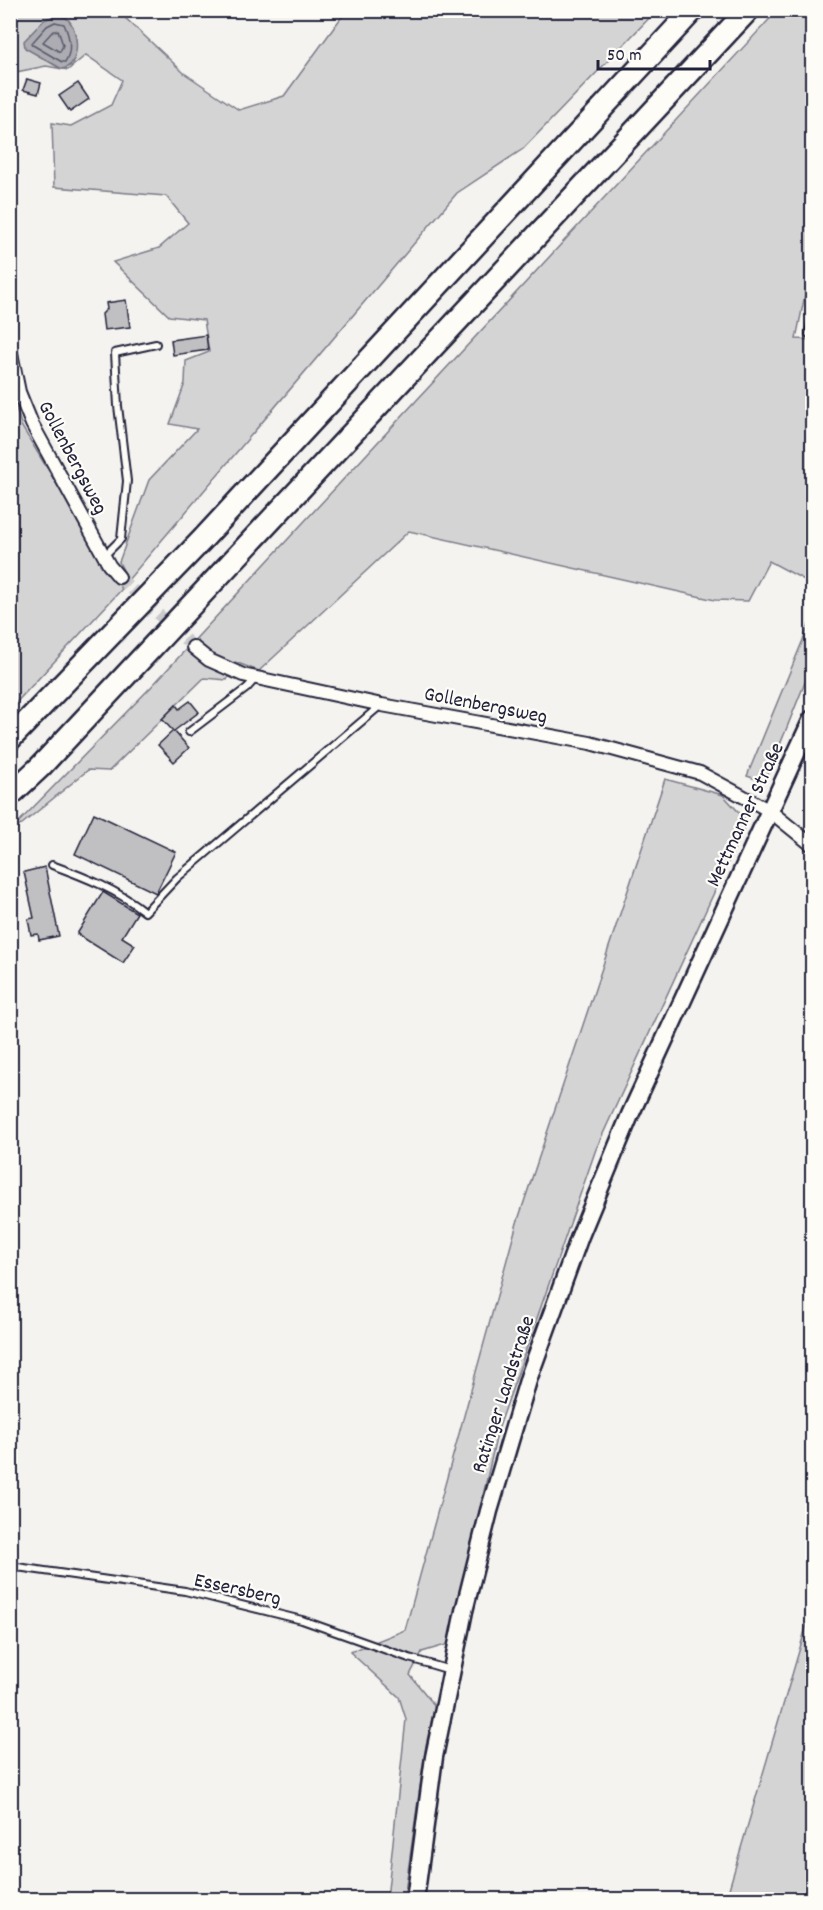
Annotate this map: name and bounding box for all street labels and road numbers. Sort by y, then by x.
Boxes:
street label: Gollenbergsweg [29,396,114,521]
street label: Gollenbergsweg [421,680,550,734]
street label: Mettmanner Straße [700,738,793,892]
street label: Ratinger Landstraße [465,1312,544,1477]
street label: Essersberg [191,1566,284,1615]

